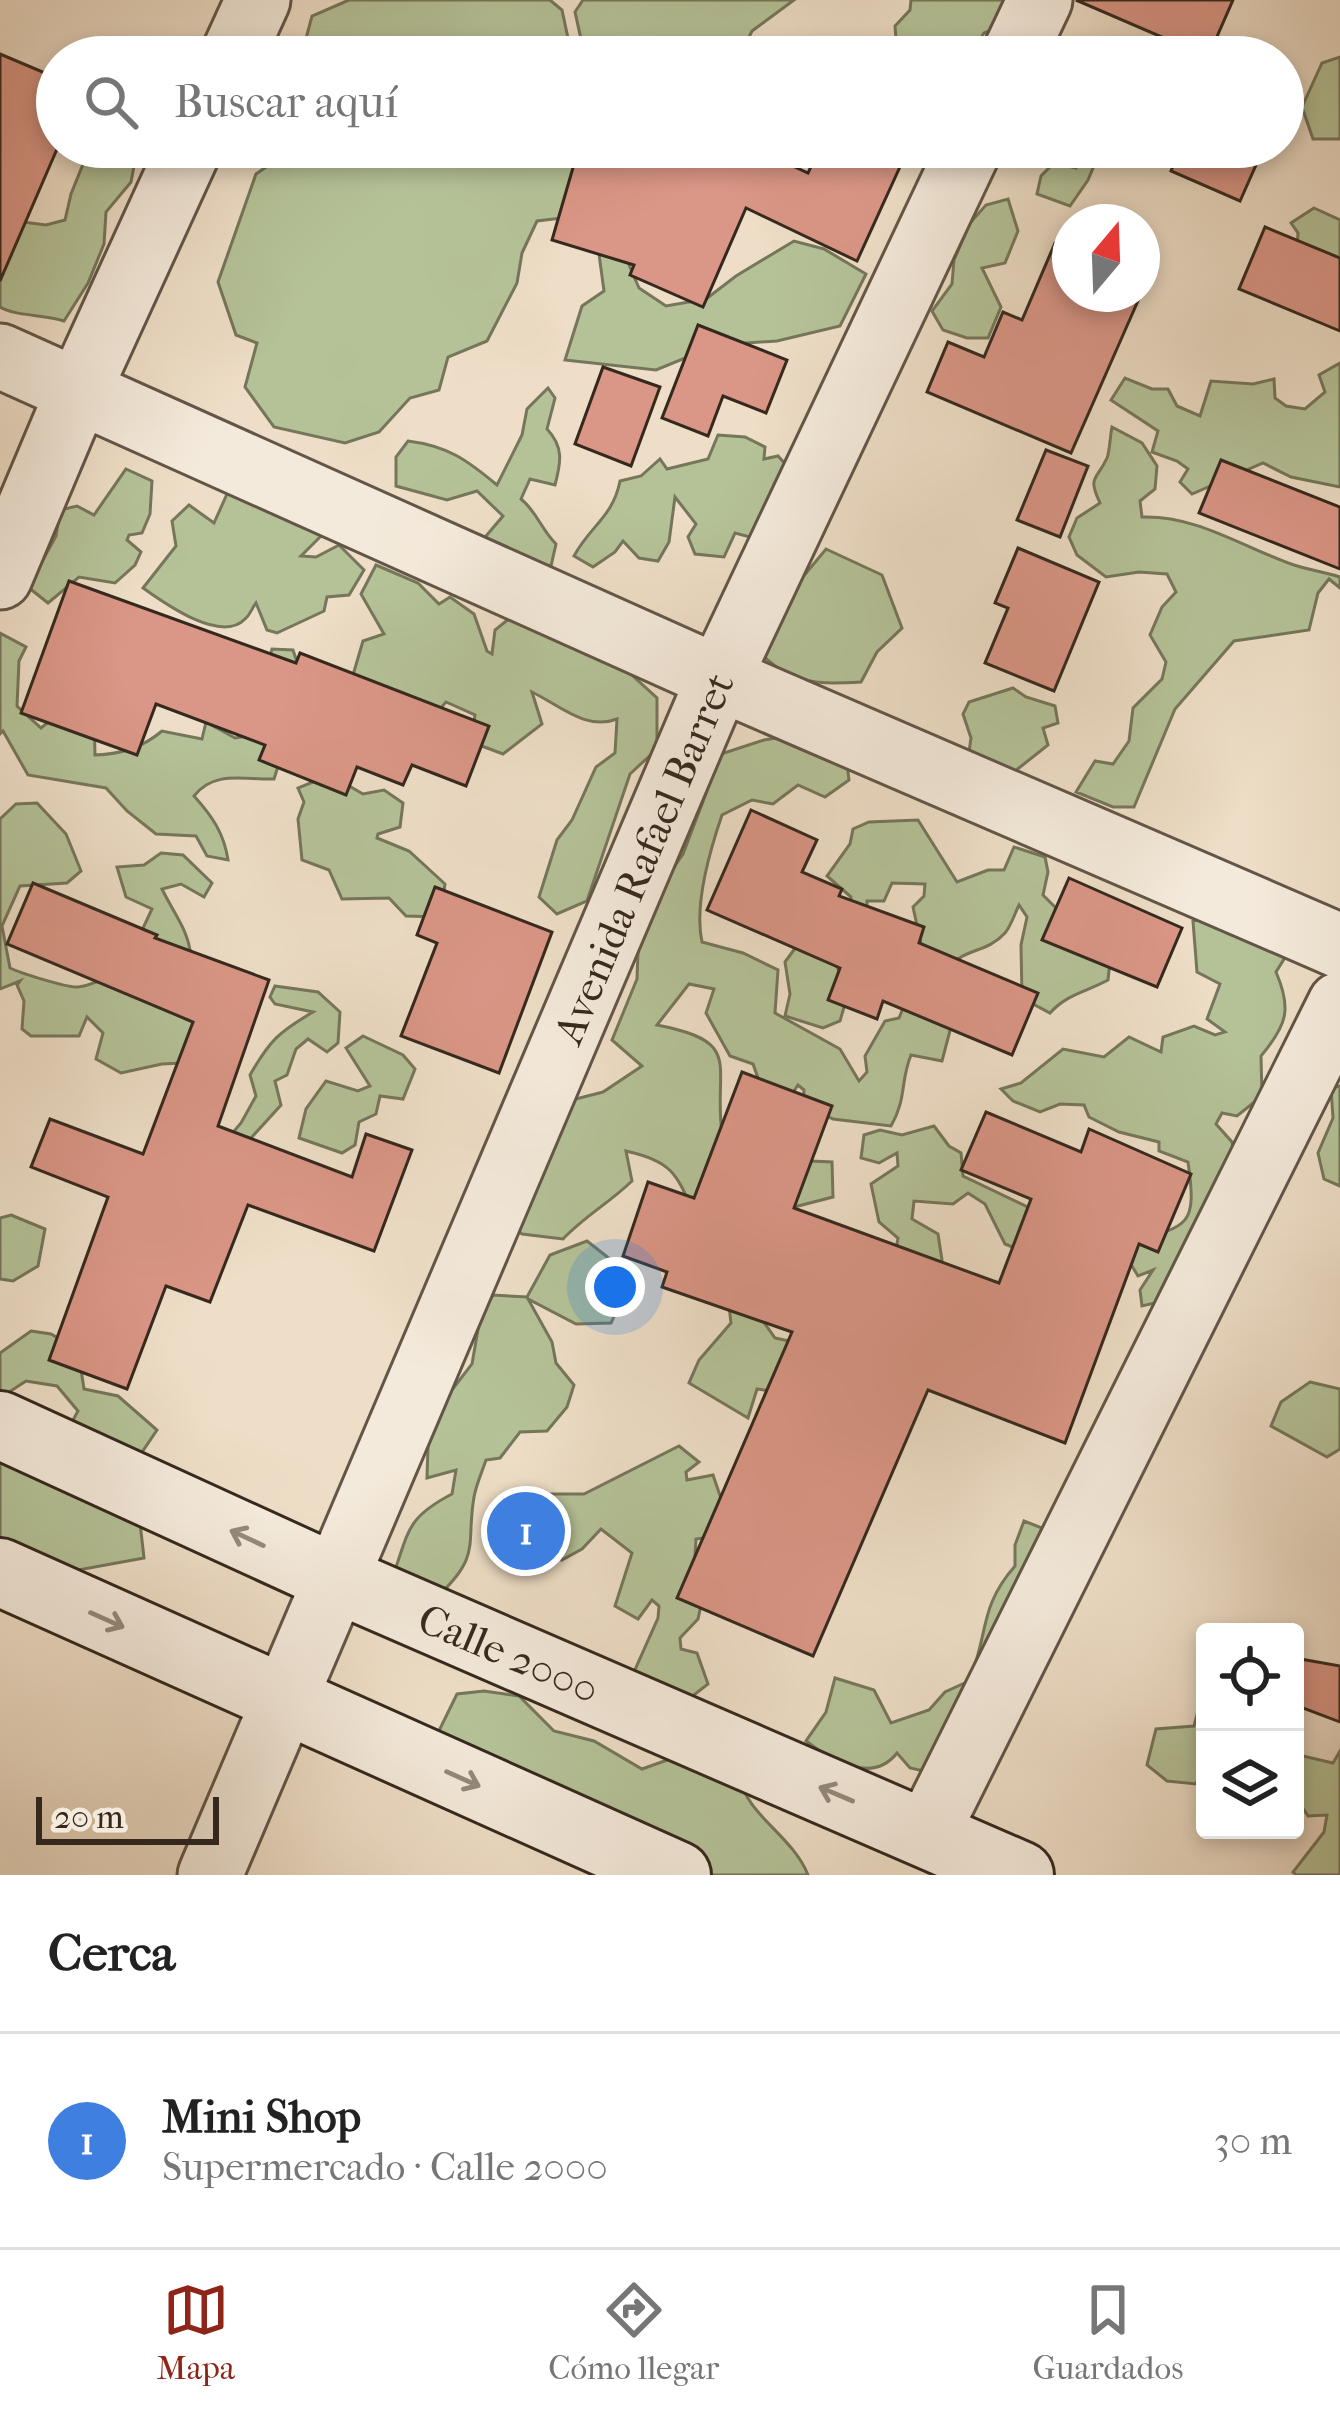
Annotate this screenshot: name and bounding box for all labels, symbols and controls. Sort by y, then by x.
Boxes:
search box [36,36,1304,168]
icon: search [78,69,144,135]
text: Buscar aquí [174,76,398,129]
north arrow [1052,204,1160,312]
street label: Avenida Rafael Barret [543,666,745,1053]
your location [585,1257,645,1317]
pin: 1 [487,1486,565,1576]
one-way arrow [230,1526,266,1548]
street label: Calle 2000 [411,1594,606,1714]
one-way arrow [88,1611,124,1633]
map controls [1196,1623,1304,1839]
button: locate [1196,1623,1304,1731]
button: layers [1196,1731,1304,1839]
one-way arrow [444,1770,480,1792]
one-way arrow [818,1782,855,1803]
scale bar [36,1791,219,1844]
text: 20 m [54,1798,124,1837]
text: Cerca [48,1923,175,1983]
text: Mini Shop [162,2091,361,2144]
text: 1 [80,2118,94,2164]
text: 30 m [1214,2118,1292,2164]
text: Supermercado · Calle 2000 [162,2144,608,2190]
tab: Mapa [157,2277,235,2388]
tab: Cómo llegar [548,2277,719,2388]
tab: Guardados [1032,2277,1183,2388]

